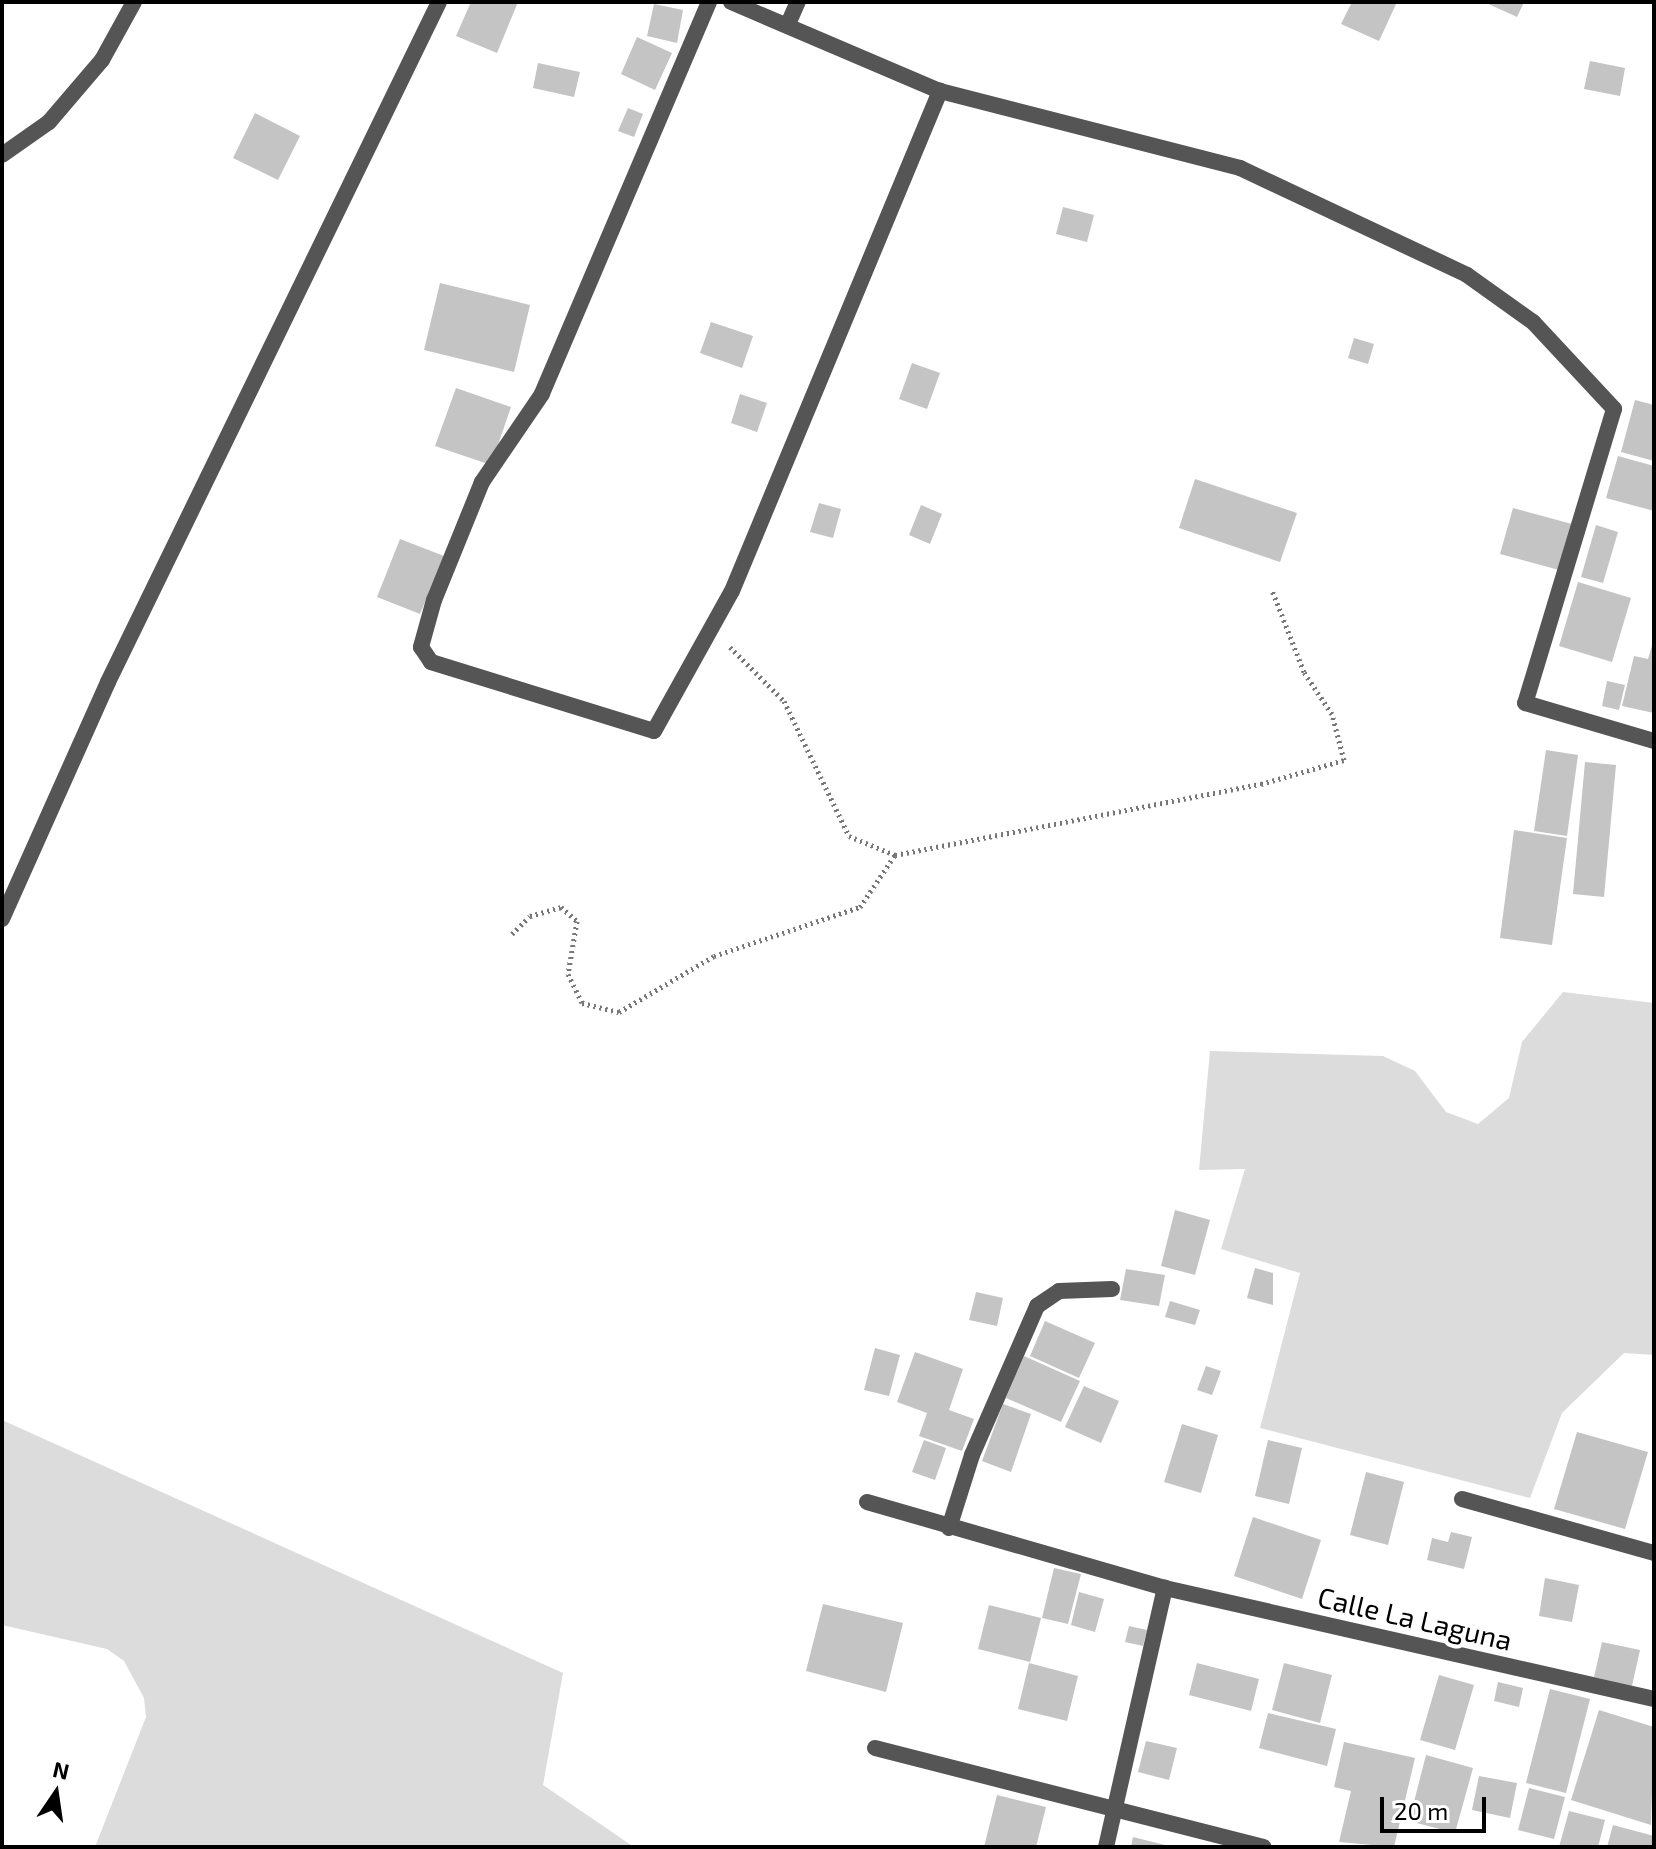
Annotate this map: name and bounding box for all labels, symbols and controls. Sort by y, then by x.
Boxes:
street label: Calle La Laguna [1315,1579,1515,1657]
north arrow [16,1753,96,1833]
text: N [51,1755,72,1784]
scale bar [1384,1781,1490,1831]
text: 20 m [1394,1796,1448,1825]

